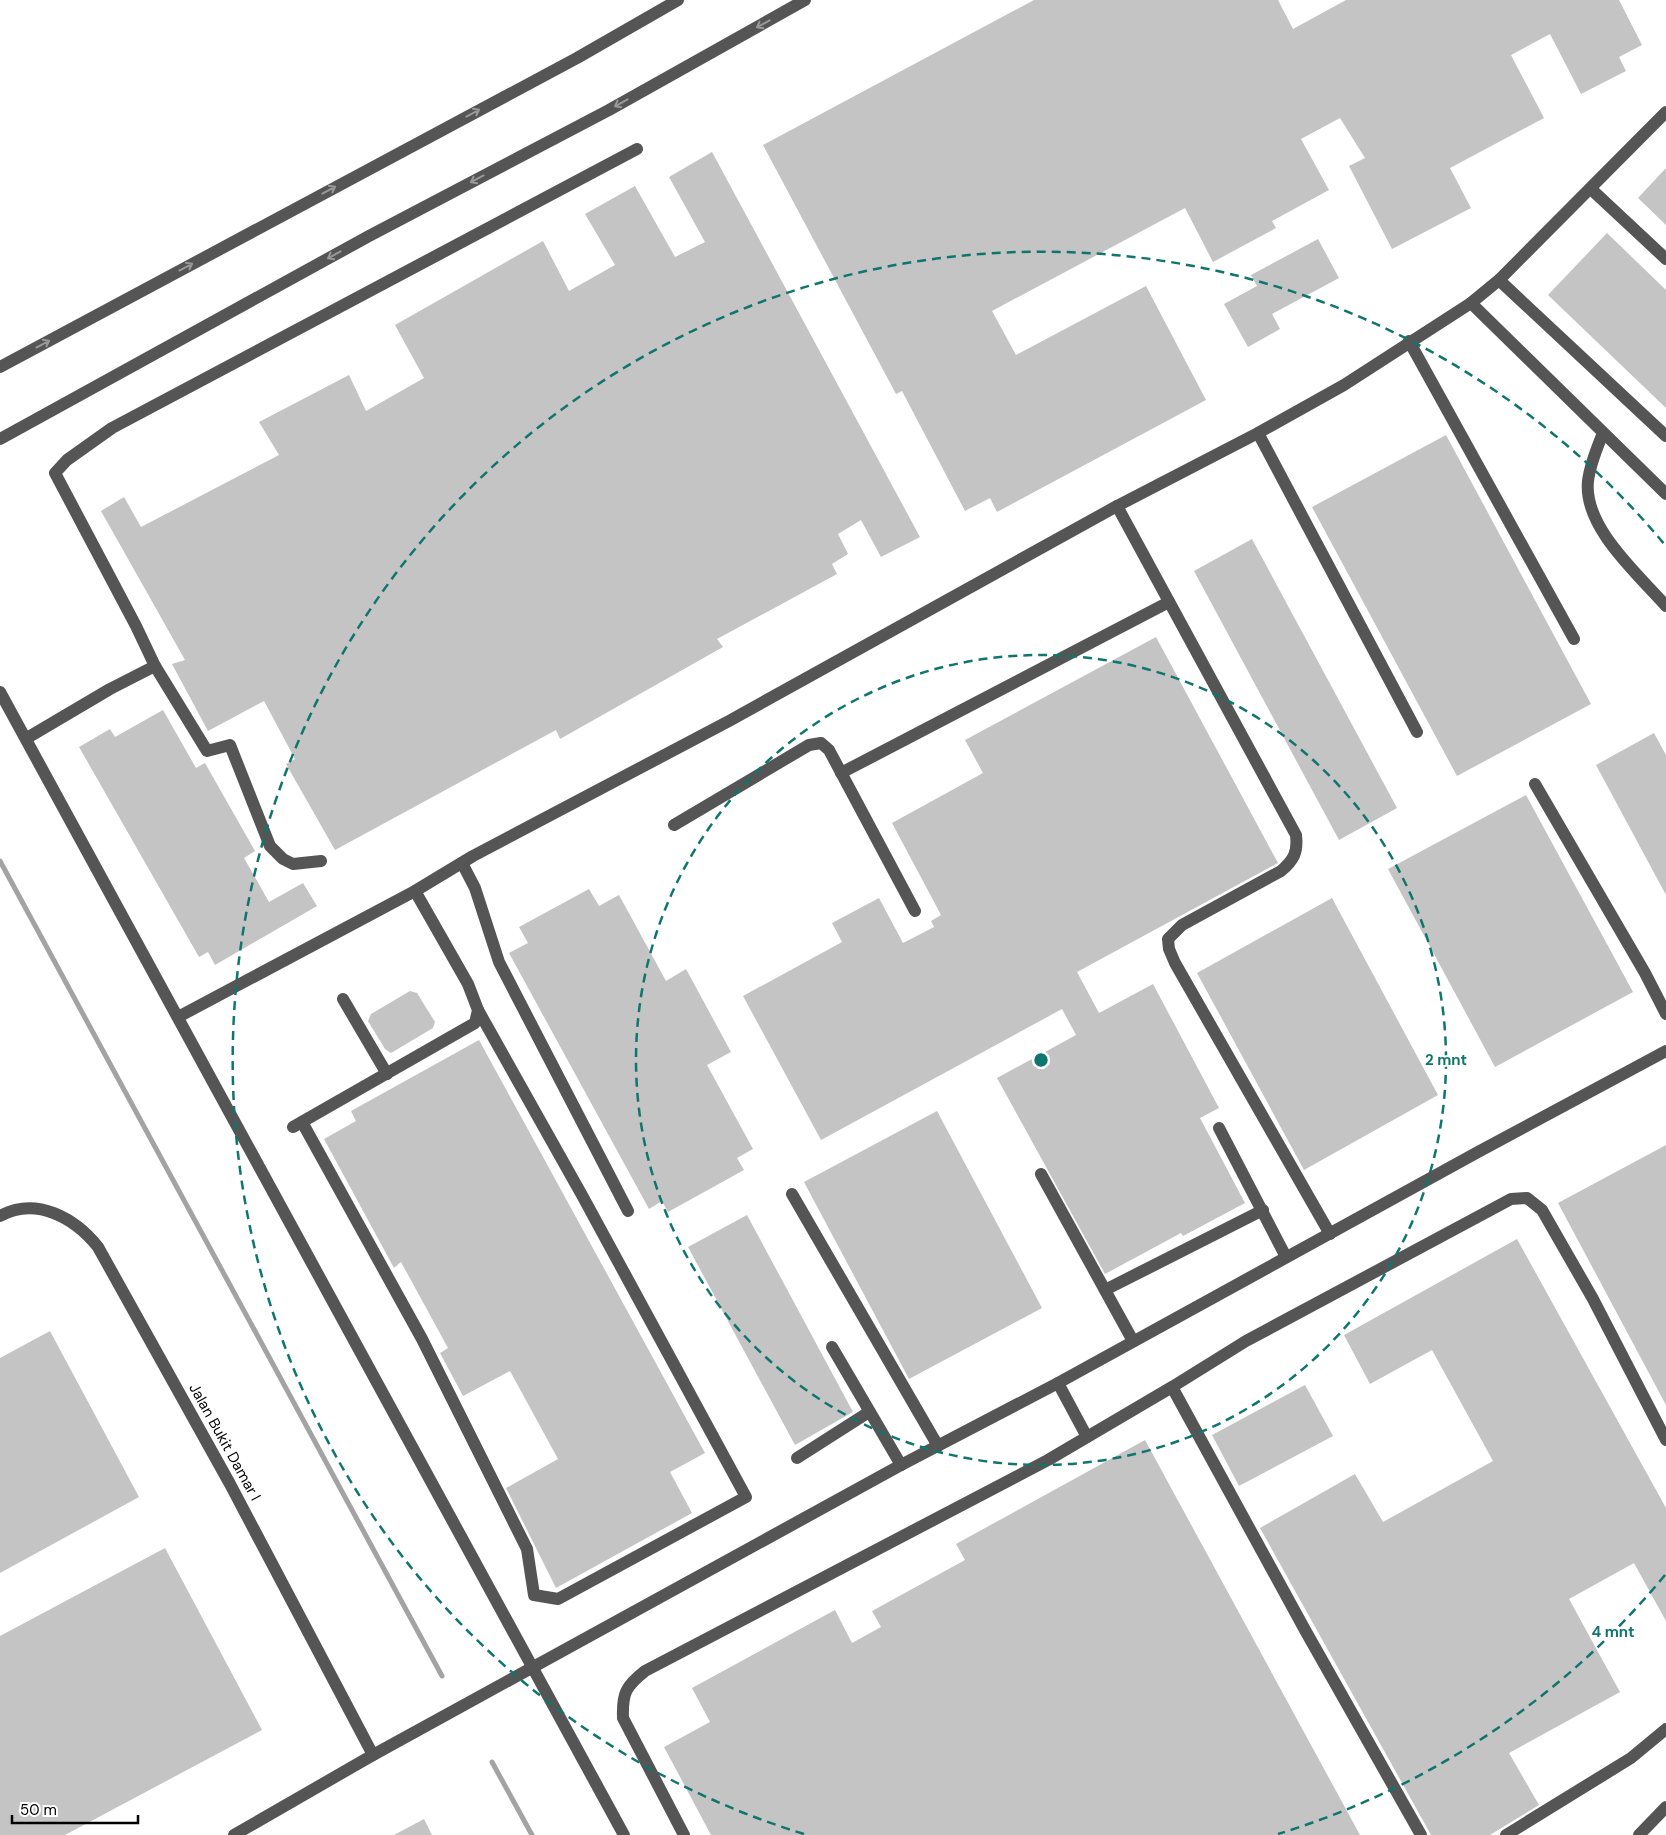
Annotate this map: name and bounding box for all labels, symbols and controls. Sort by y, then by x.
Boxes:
one-way arrow [756,20,771,29]
one-way arrow [614,99,629,108]
one-way arrow [465,108,479,118]
one-way arrow [470,174,485,184]
one-way arrow [322,185,336,195]
one-way arrow [326,250,341,260]
one-way arrow [179,262,193,272]
one-way arrow [35,339,50,348]
text: 2 mnt [1425,1050,1467,1070]
centre of rings [1032,1051,1050,1069]
street label: Jalan Bukit Damar I [184,1380,266,1504]
text: 4 mnt [1591,1622,1635,1642]
scale bar [12,1792,139,1824]
text: 50 m [20,1800,57,1820]

